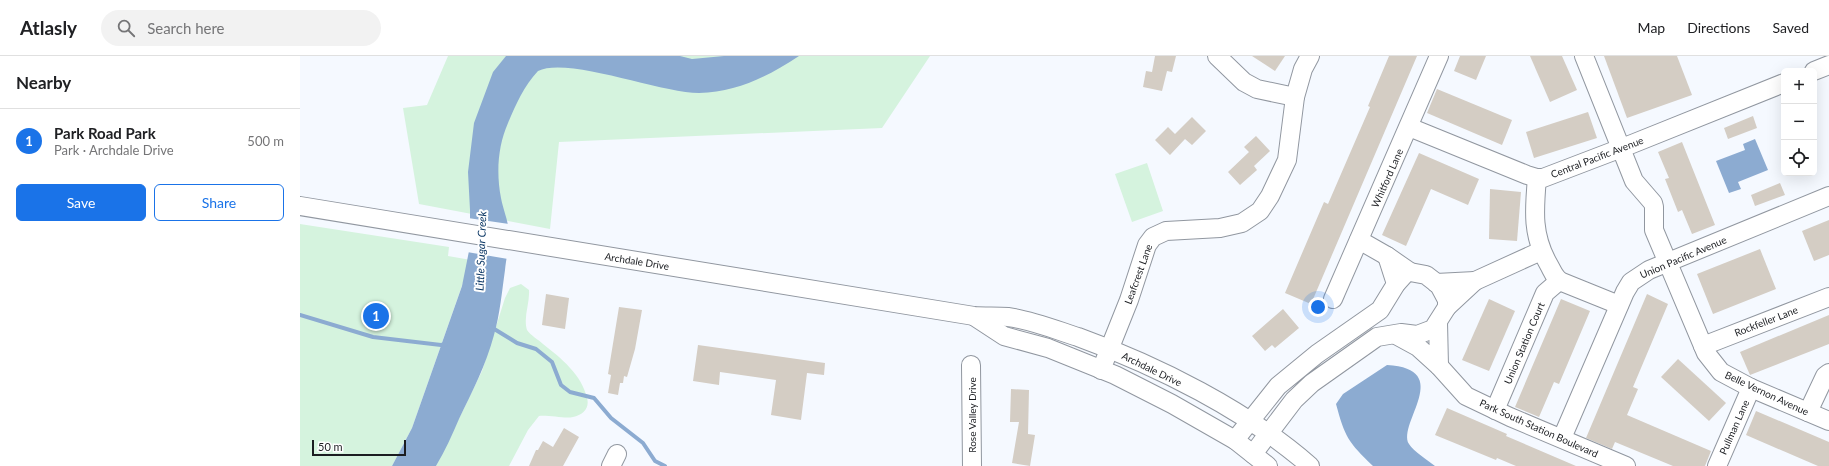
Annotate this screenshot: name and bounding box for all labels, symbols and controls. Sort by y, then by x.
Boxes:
search box [101,10,381,46]
text: Atlasly [20,16,77,39]
icon: search [115,17,137,39]
text: Search here [147,19,225,37]
text: Map [1638,19,1665,36]
text: Directions [1687,19,1750,36]
text: Saved [1772,19,1809,36]
map controls [1781,68,1817,176]
button: + [1781,68,1817,104]
text: Nearby [16,72,71,93]
button: − [1781,104,1817,140]
text: Park Road Park [54,124,156,142]
text: 1 [25,133,33,149]
text: 500 m [247,133,284,149]
street label: Central Pacific Avenue [1549,134,1645,180]
button: locate [1781,140,1817,176]
text: Park · Archdale Drive [54,142,174,158]
street label: Whitford Lane [1369,147,1405,209]
button: Save [16,184,146,221]
button: Share [154,184,284,221]
water label: Little Sugar Creek [473,210,488,291]
street label: Union Pacific Avenue [1638,233,1728,281]
street label: Leafcrest Lane [1122,242,1154,306]
street label: Archdale Drive [604,250,670,272]
your location [1308,297,1328,317]
street label: Union Station Court [1501,300,1547,386]
pin: 1 [363,301,389,331]
street label: Rockfeller Lane [1733,303,1799,339]
street label: Archdale Drive [1120,349,1184,389]
street label: Belle Vernon Avenue [1723,368,1811,418]
street label: Rose Valley Drive [966,377,978,453]
street label: Park South Station Boulevard [1478,396,1600,460]
street label: Pullman Lane [1717,398,1751,456]
scale bar [312,438,406,457]
text: 50 m [318,440,343,453]

